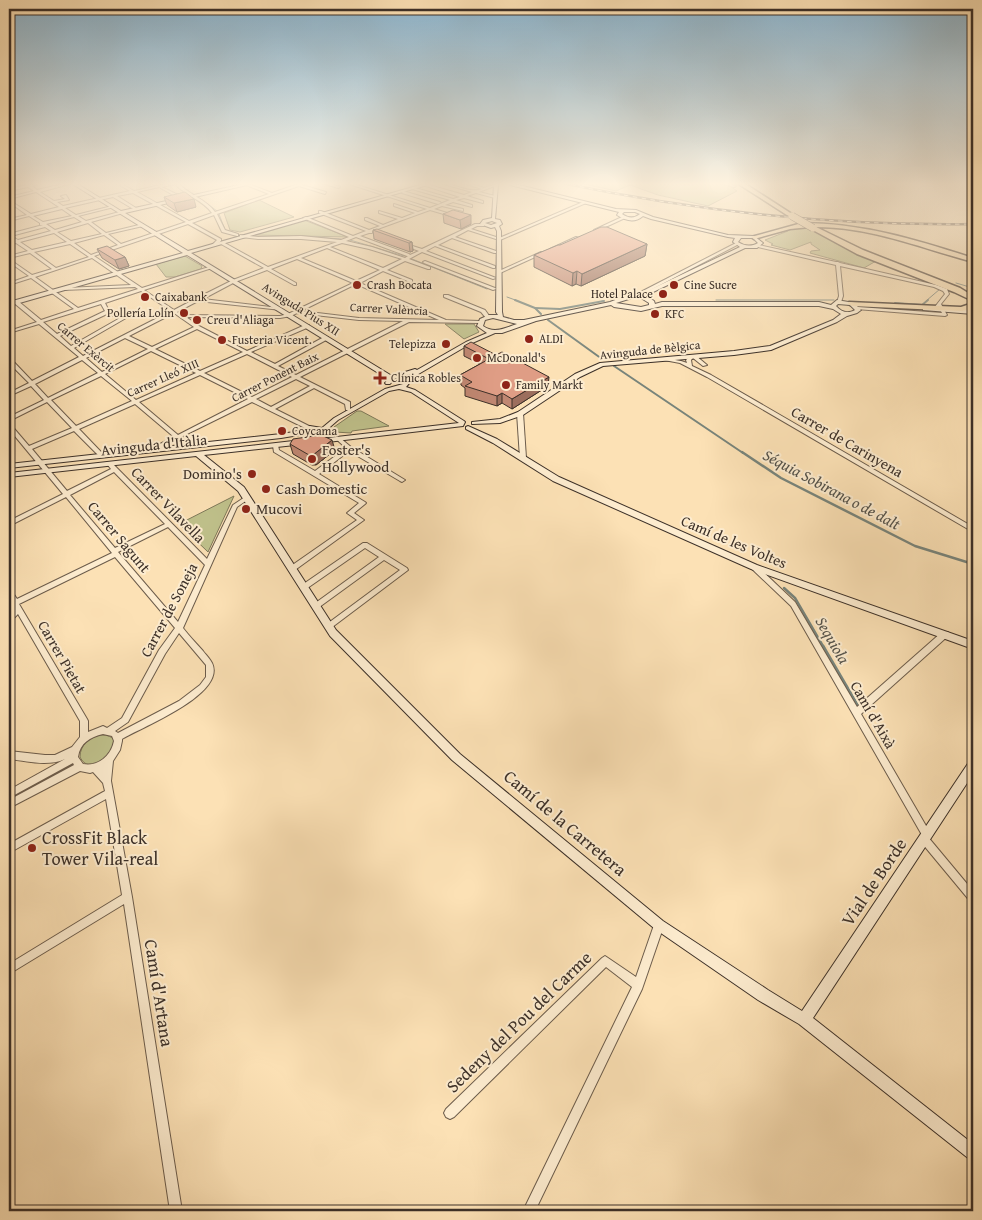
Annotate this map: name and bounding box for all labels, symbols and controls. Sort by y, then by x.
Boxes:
place label: Crash Bocata [367,276,432,293]
place label: Cine Sucre [684,276,737,293]
street label: Avinguda Pius XII [259,278,344,339]
marker: Crash Bocata [351,279,363,291]
marker: Cine Sucre [668,279,680,291]
place label: Hotel Palace [591,285,653,302]
place label: Caixabank [155,288,208,305]
marker: Hotel Palace [657,288,669,300]
marker: Caixabank [139,291,151,303]
street label: Carrer València [350,298,429,319]
place label: Pollería Lolín [107,304,174,321]
place label: KFC [665,305,685,322]
marker: Pollería Lolín [178,307,190,319]
marker: KFC [649,308,661,320]
place label: Creu d'Aliaga [207,311,274,328]
marker: Creu d'Aliaga [191,314,203,326]
street label: Carrer Exèrcit [54,317,119,376]
place label: ALDI [539,330,563,347]
place label: Fusteria Vicent. [232,331,312,348]
marker: ALDI [523,333,535,345]
marker: Fusteria Vicent. [216,334,228,346]
place label: Telepizza [389,335,436,352]
street label: Avinguda de Bèlgica [599,336,701,363]
marker: Telepizza [440,338,452,350]
street label: Carrer Ponent Baix [228,347,322,406]
place label: McDonald's [487,349,546,366]
marker: McDonald's [471,352,483,364]
street label: Carrer Lleó XIII [124,354,202,401]
place label: Clínica Robles [391,369,461,386]
marker: Clínica Robles [373,371,387,385]
place label: Family Markt [516,376,584,393]
marker: Family Markt [500,379,512,391]
street label: Carrer de Carinyena [787,401,907,482]
place label: Coycama [292,422,337,439]
marker: Coycama [276,425,288,437]
street label: Avinguda d'Itàlia [100,428,208,461]
place label: Foster's Hollywood [322,439,389,477]
water label: Séquia Sobirana o de dalt [759,443,906,536]
marker: Foster's Hollywood [306,453,318,465]
street label: Carrer Vilavella [127,462,210,547]
place label: Domino's [183,463,242,484]
marker: Domino's [246,468,258,480]
place label: Cash Domestic [276,478,367,499]
marker: Cash Domestic [260,483,272,495]
street label: Carrer Sagunt [83,496,156,578]
place label: Mucovi [256,498,302,519]
marker: Mucovi [240,503,252,515]
street label: Camí de les Voltes [678,510,790,573]
street label: Carrer de Soneja [135,559,202,661]
water label: Sequiola [810,612,857,669]
street label: Carrer Pietat [33,616,92,698]
street label: Camí d'Aixà [846,677,901,752]
street label: Camí de la Carretera [498,763,633,883]
place label: CrossFit Black Tower Vila-real [42,824,158,872]
street label: Vial de Borde [834,832,913,931]
marker: CrossFit Black Tower Vila-real [26,842,38,854]
street label: Camí d'Artana [138,937,181,1049]
street label: Sedeny del Pou del Carme [440,945,598,1099]

